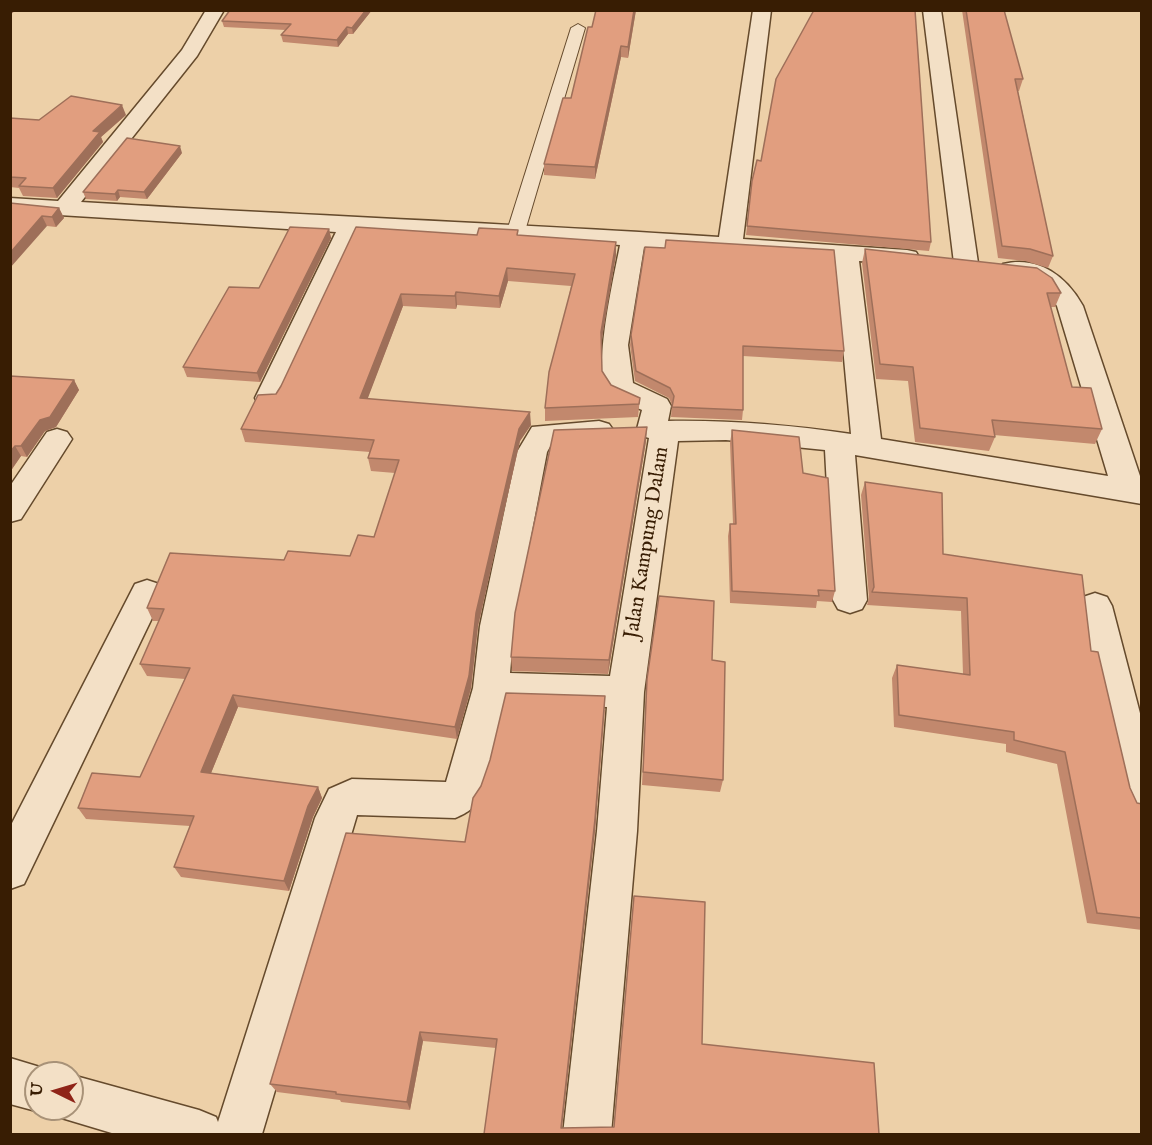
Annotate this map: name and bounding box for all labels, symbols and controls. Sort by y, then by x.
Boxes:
street label: Jalan Kampung Dalam [620,445,676,641]
north arrow [24,1061,84,1121]
text: U [28,1082,49,1097]

